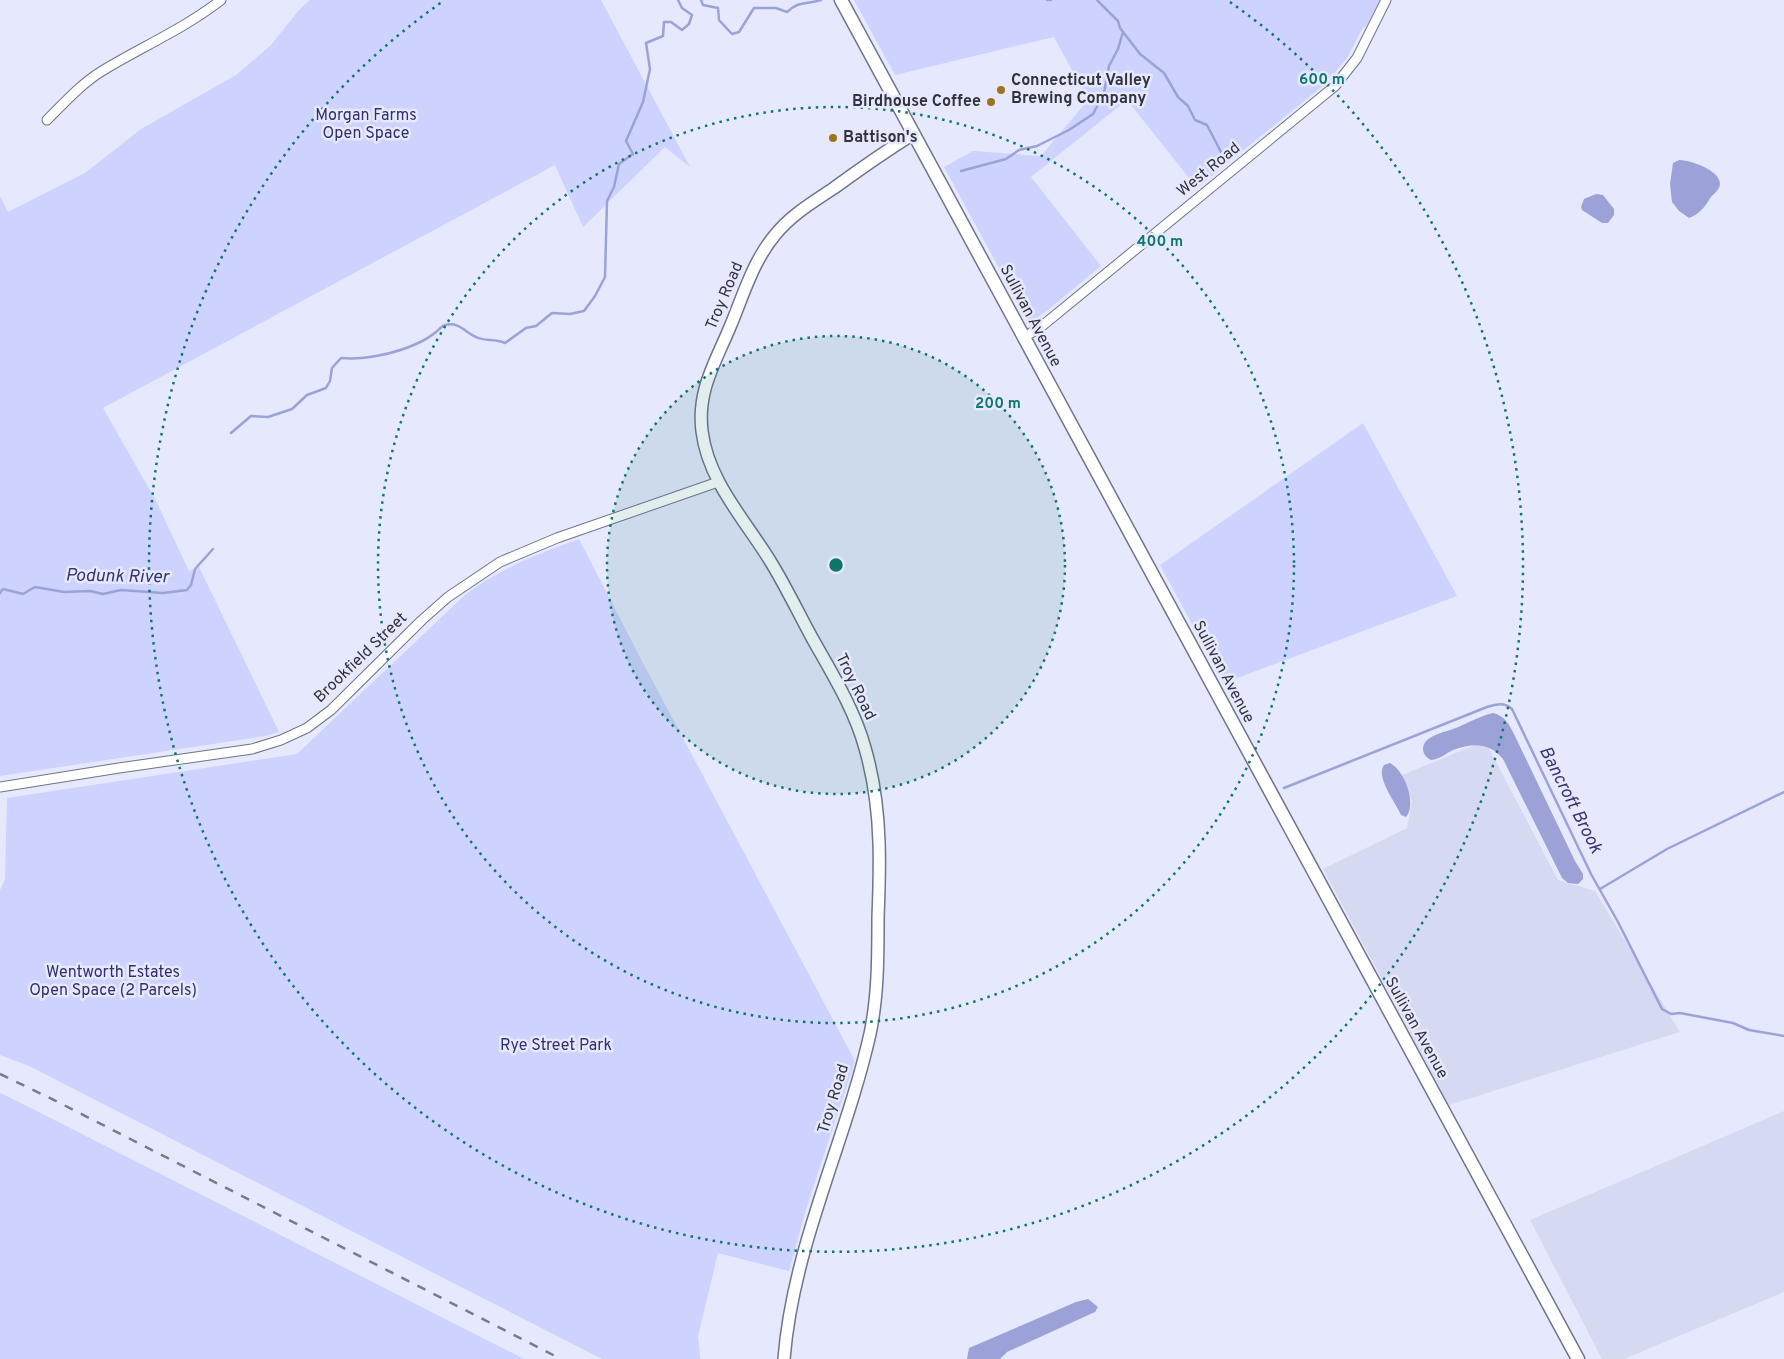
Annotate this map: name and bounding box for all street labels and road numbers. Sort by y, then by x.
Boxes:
street label: West Road [1173,138,1245,202]
street label: Troy Road [702,259,748,333]
street label: Sullivan Avenue [995,261,1065,371]
street label: Brookfield Street [310,608,412,708]
street label: Sullivan Avenue [1188,617,1258,727]
street label: Troy Road [830,650,880,724]
street label: Sullivan Avenue [1380,974,1452,1082]
street label: Troy Road [814,1062,854,1136]

